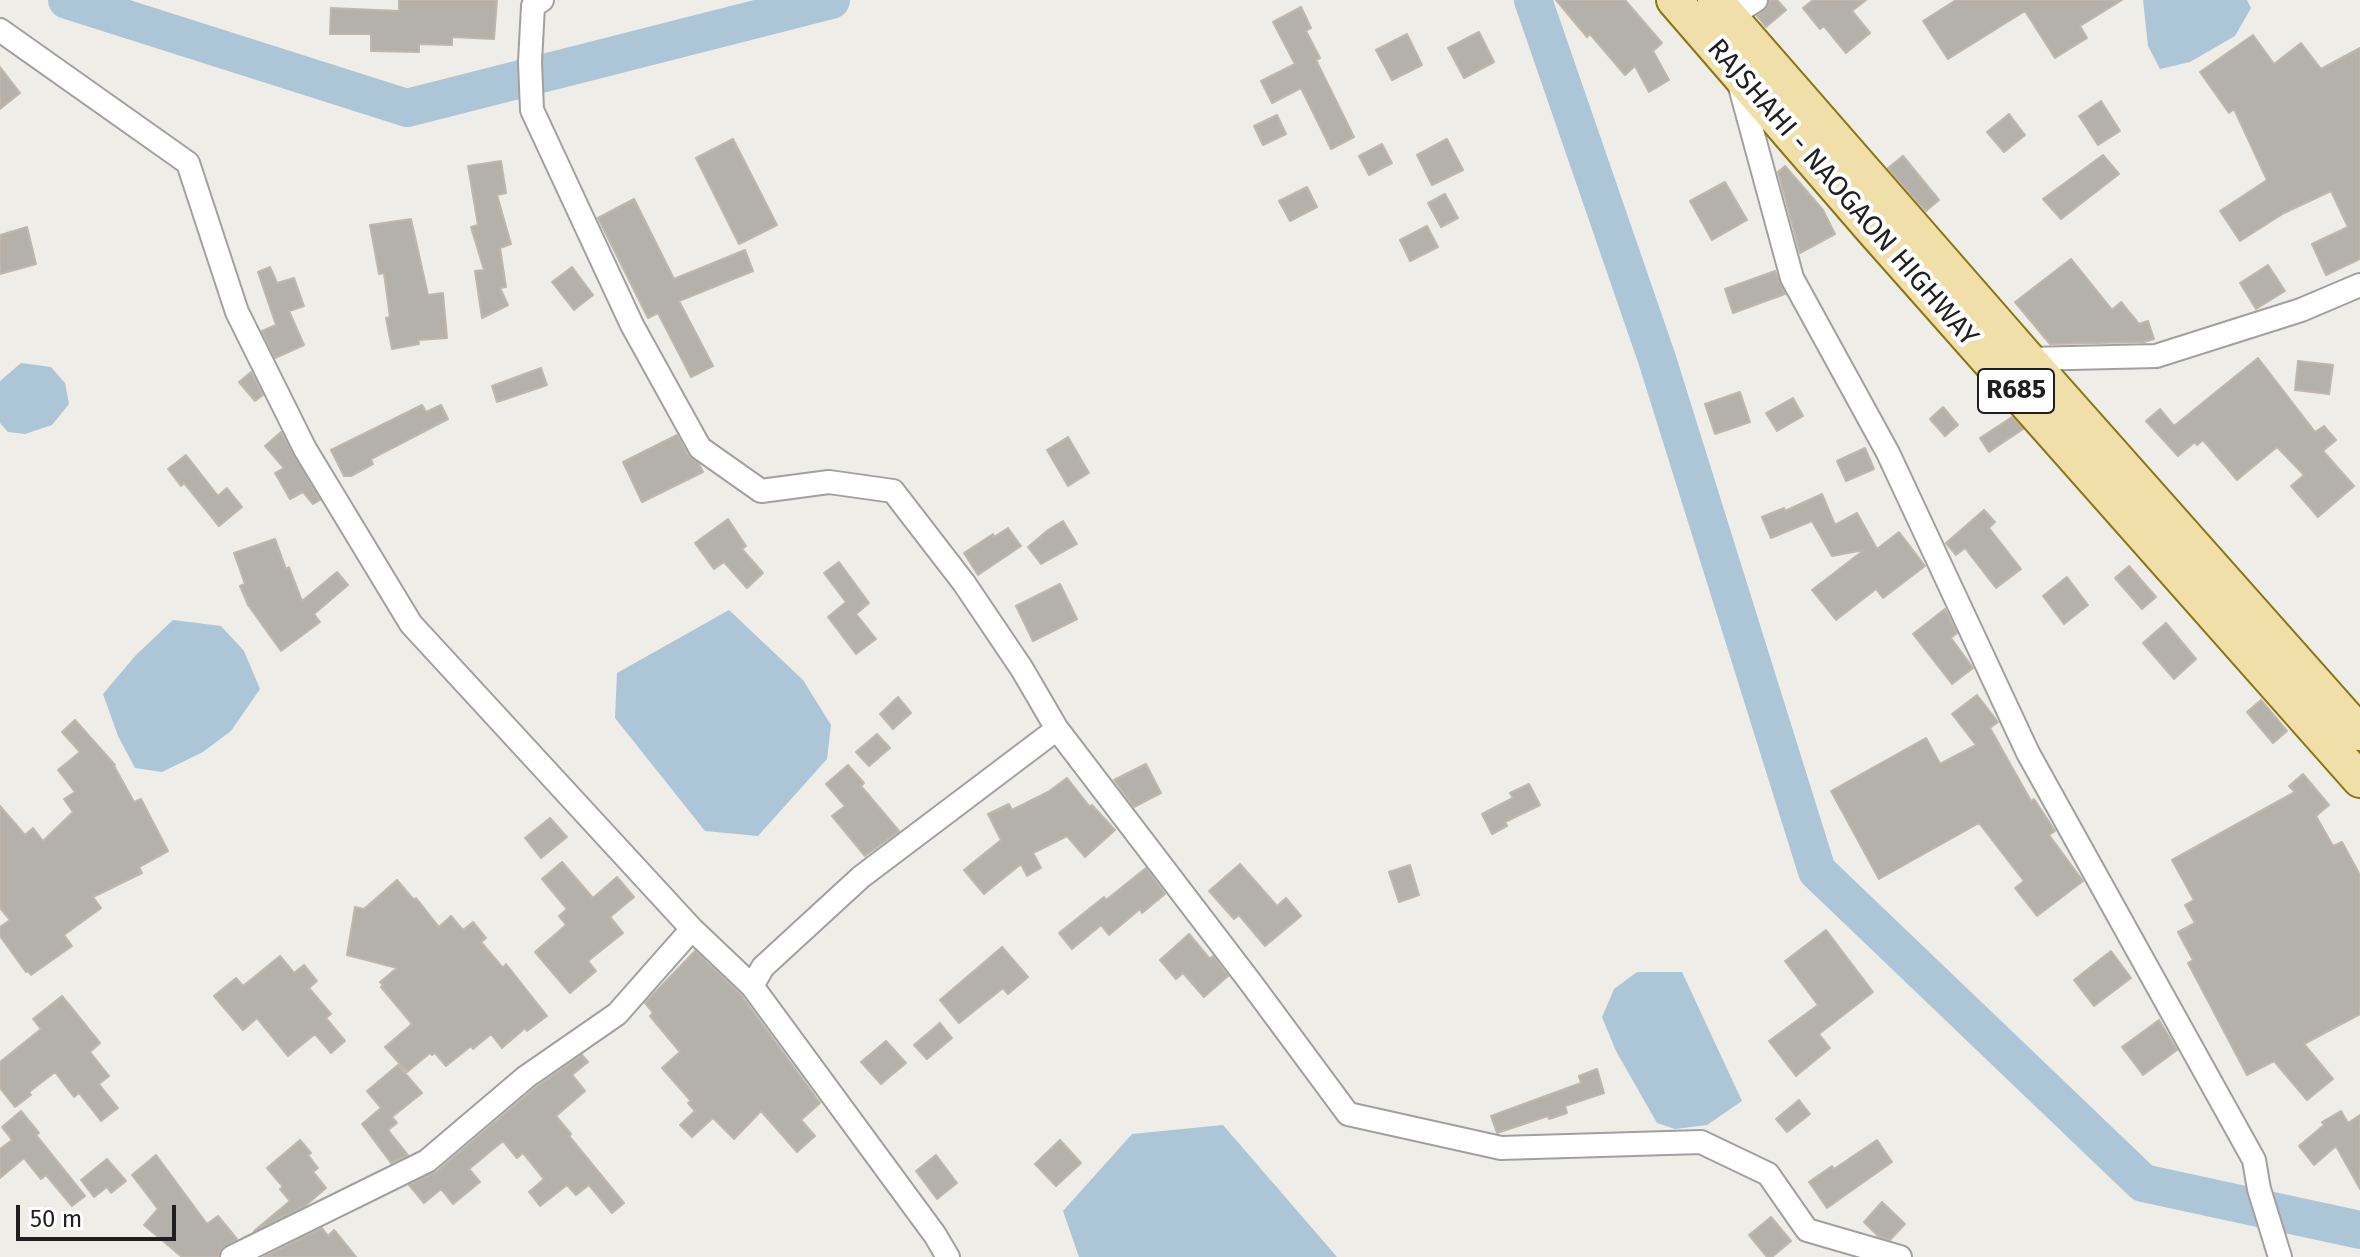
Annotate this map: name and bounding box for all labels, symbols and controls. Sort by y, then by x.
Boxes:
street label: RAJSHAHI - NAOGAON HIGHWAY [1699,33,1985,353]
road number: R685 [1978,369,2054,413]
scale bar [20,1189,180,1239]
text: 50 m [30,1205,82,1233]

